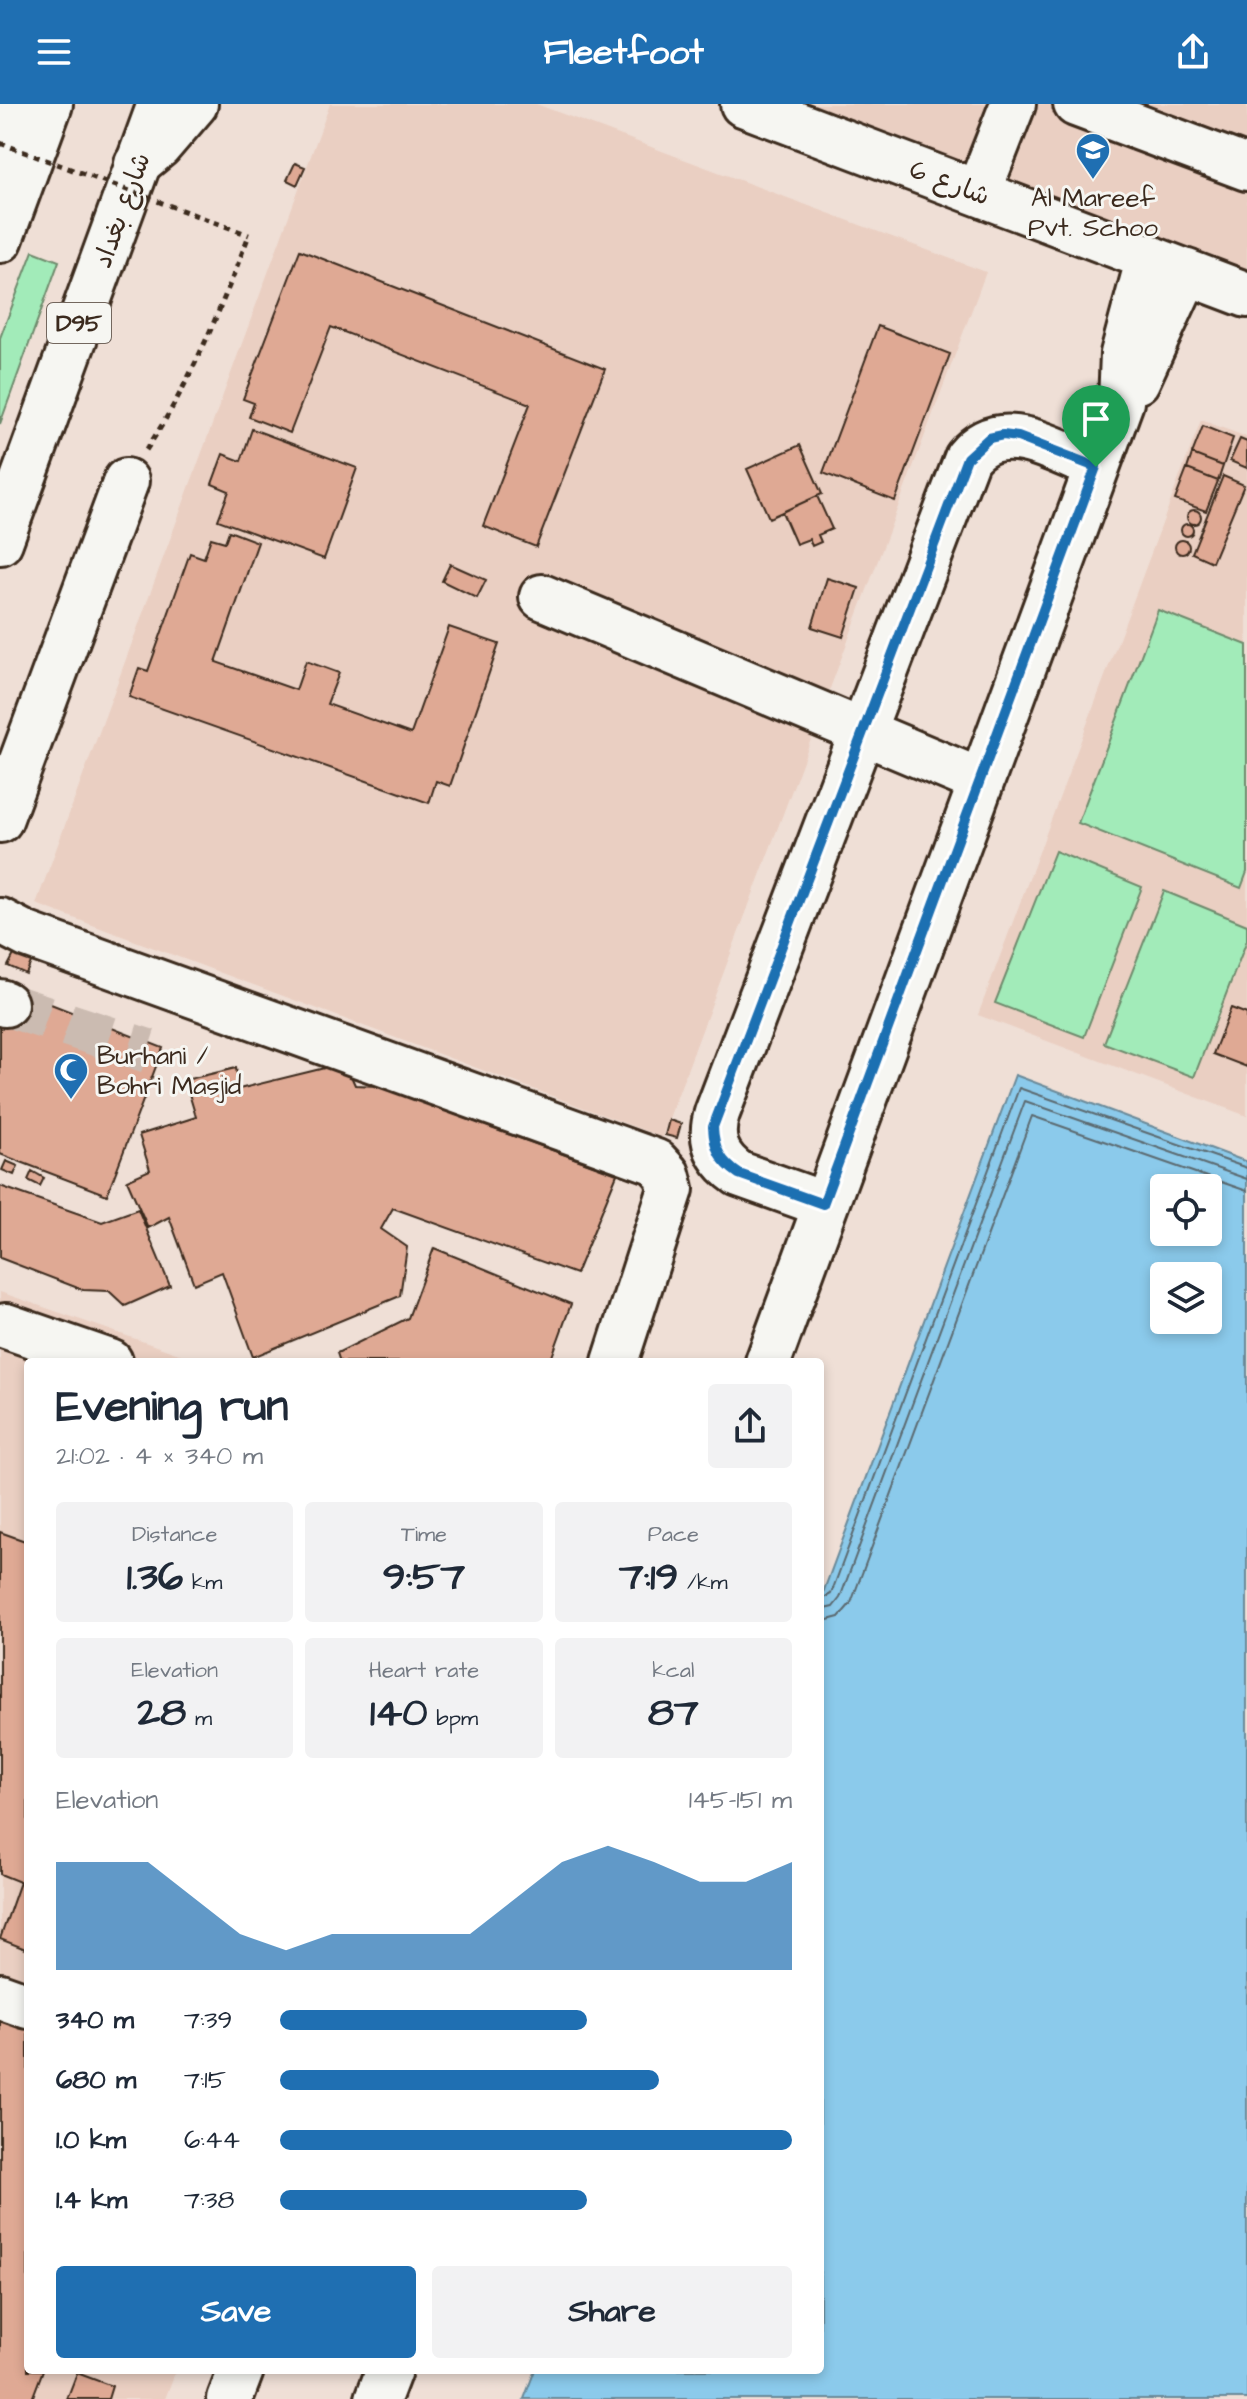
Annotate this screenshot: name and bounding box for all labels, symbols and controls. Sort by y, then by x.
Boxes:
text: Fleetfoot [543,27,704,78]
icon: menu [32,30,76,74]
icon: share [1171,30,1215,74]
school or university icon: Al Mareef Pvt. Schoo [1074,131,1112,181]
street label: شارع بغداد [84,148,159,273]
street label: شارع 6 [904,151,995,215]
place label: Al Mareef Pvt. Schoo [1028,180,1158,246]
road number: D95 [47,303,111,343]
pin [1062,385,1130,467]
icon: arrive [1074,397,1118,441]
place label: Burhani / Bohri Masjid [97,1038,241,1104]
mosque icon: Burhani / Bohri Masjid [52,1051,90,1101]
map controls [1150,1174,1222,1334]
button: locate [1150,1174,1222,1246]
button: layers [1150,1262,1222,1334]
text: Evening run [56,1377,288,1438]
button: share [708,1384,792,1468]
text: 21:02 · 4 × 340 m [56,1438,263,1474]
text: Distance [132,1519,217,1550]
text: Time [401,1519,447,1550]
text: Pace [648,1519,699,1550]
text: 1.36 [127,1550,183,1605]
text: 9:57 [383,1550,465,1605]
text: 7:19 [619,1550,678,1605]
text: km [183,1567,222,1598]
text: /km [678,1567,728,1598]
text: Elevation [131,1655,218,1686]
text: Heart rate [369,1655,479,1686]
text: kcal [652,1655,694,1686]
text: 28 [137,1686,186,1741]
text: 140 [370,1686,428,1741]
text: 87 [648,1686,699,1741]
text: m [186,1703,212,1734]
text: bpm [428,1703,478,1734]
text: Elevation [56,1782,158,1818]
text: 145–151 m [689,1782,792,1818]
text: 340 m [56,2002,134,2038]
text: 7:39 [184,2002,232,2038]
text: 680 m [56,2062,136,2098]
text: 7:15 [184,2062,226,2098]
text: 1.0 km [56,2122,126,2158]
text: 6:44 [184,2122,240,2158]
text: 1.4 km [56,2182,127,2218]
text: 7:38 [184,2182,234,2218]
button: Save [56,2266,416,2358]
button: Share [432,2266,792,2358]

